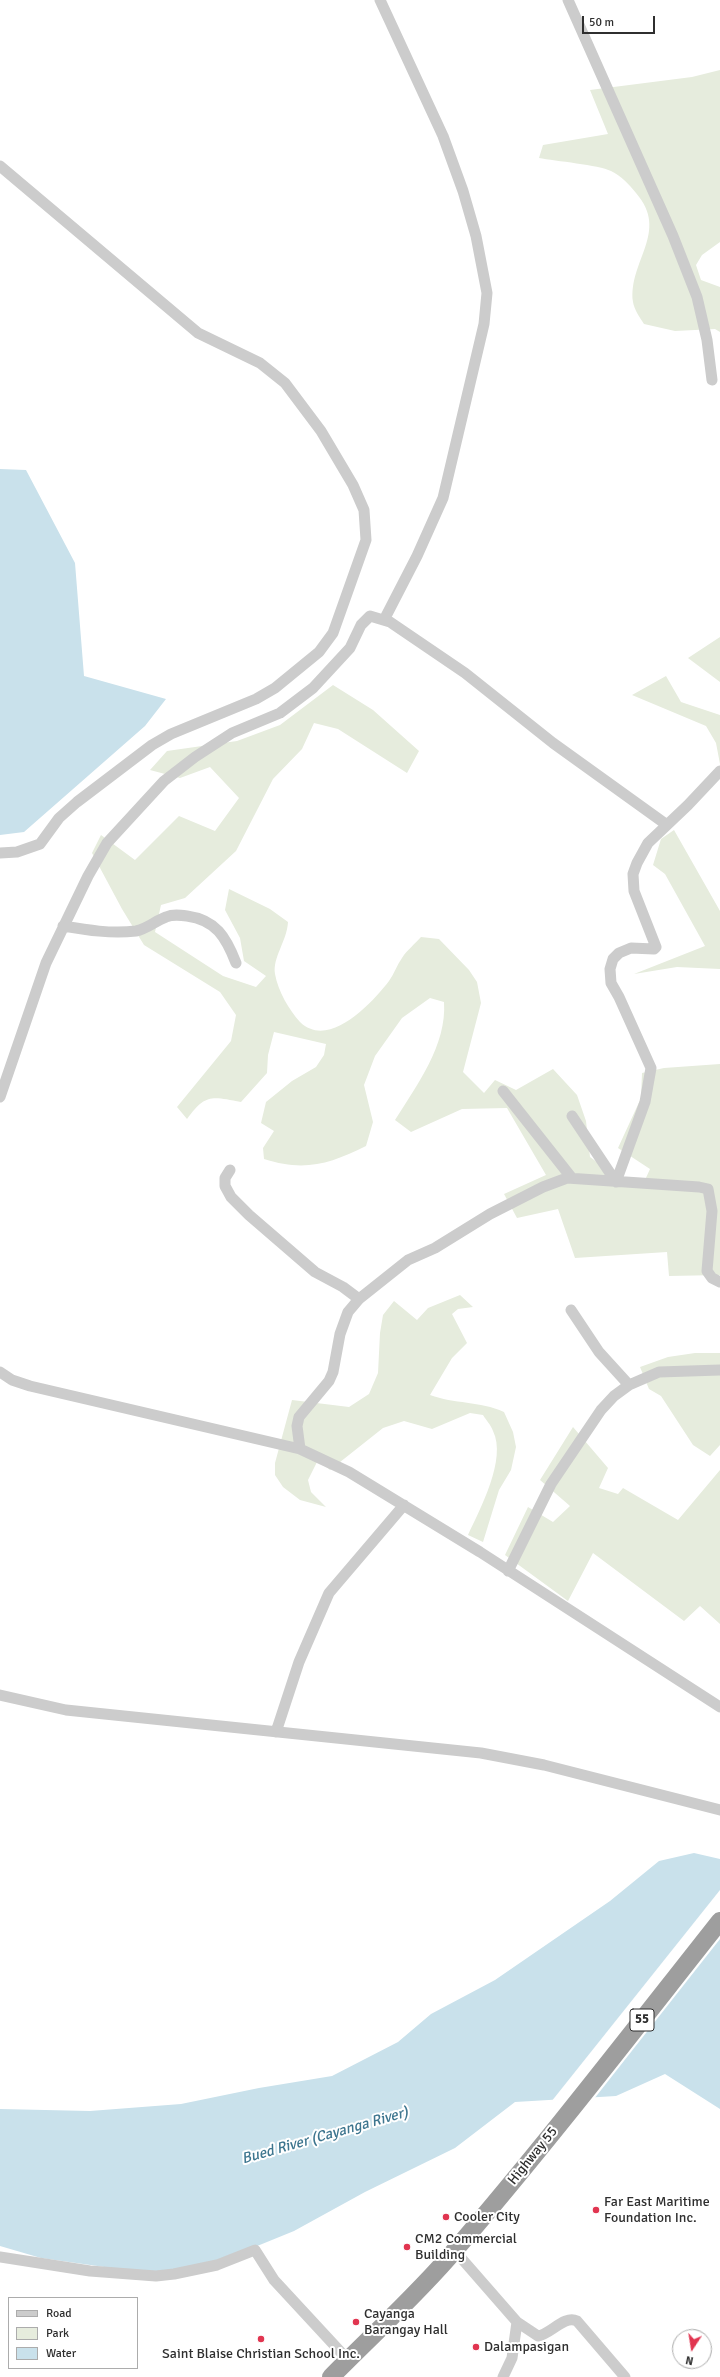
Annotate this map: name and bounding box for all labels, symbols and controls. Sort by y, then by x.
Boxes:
scale bar [584,8,657,34]
text: 50 m [589,15,614,30]
road number: 55 [630,2009,654,2031]
water label: Bued River (Cayanga River) [240,2104,410,2168]
street label: Highway 55 [505,2124,561,2188]
place label: Far East Maritime Foundation Inc. [604,2194,710,2226]
marker: Far East Maritime Foundation Inc. [591,2205,601,2215]
place label: Cooler City [454,2209,520,2225]
marker: Cooler City [441,2212,451,2222]
place label: CM2 Commercial Building [415,2231,517,2264]
marker: CM2 Commercial Building [402,2242,412,2252]
legend [8,2297,138,2369]
text: Road [46,2306,72,2321]
place label: Cayanga Barangay Hall [364,2306,448,2338]
marker: Cayanga Barangay Hall [351,2317,361,2327]
text: Park [46,2326,69,2341]
north arrow [672,2329,712,2369]
marker: Saint Blaise Christian School Inc. [256,2334,266,2344]
place label: Dalampasigan [484,2339,569,2355]
marker: Dalampasigan [471,2342,481,2352]
text: Water [46,2346,76,2361]
place label: Saint Blaise Christian School Inc. [162,2346,360,2362]
text: N [685,2353,695,2367]

